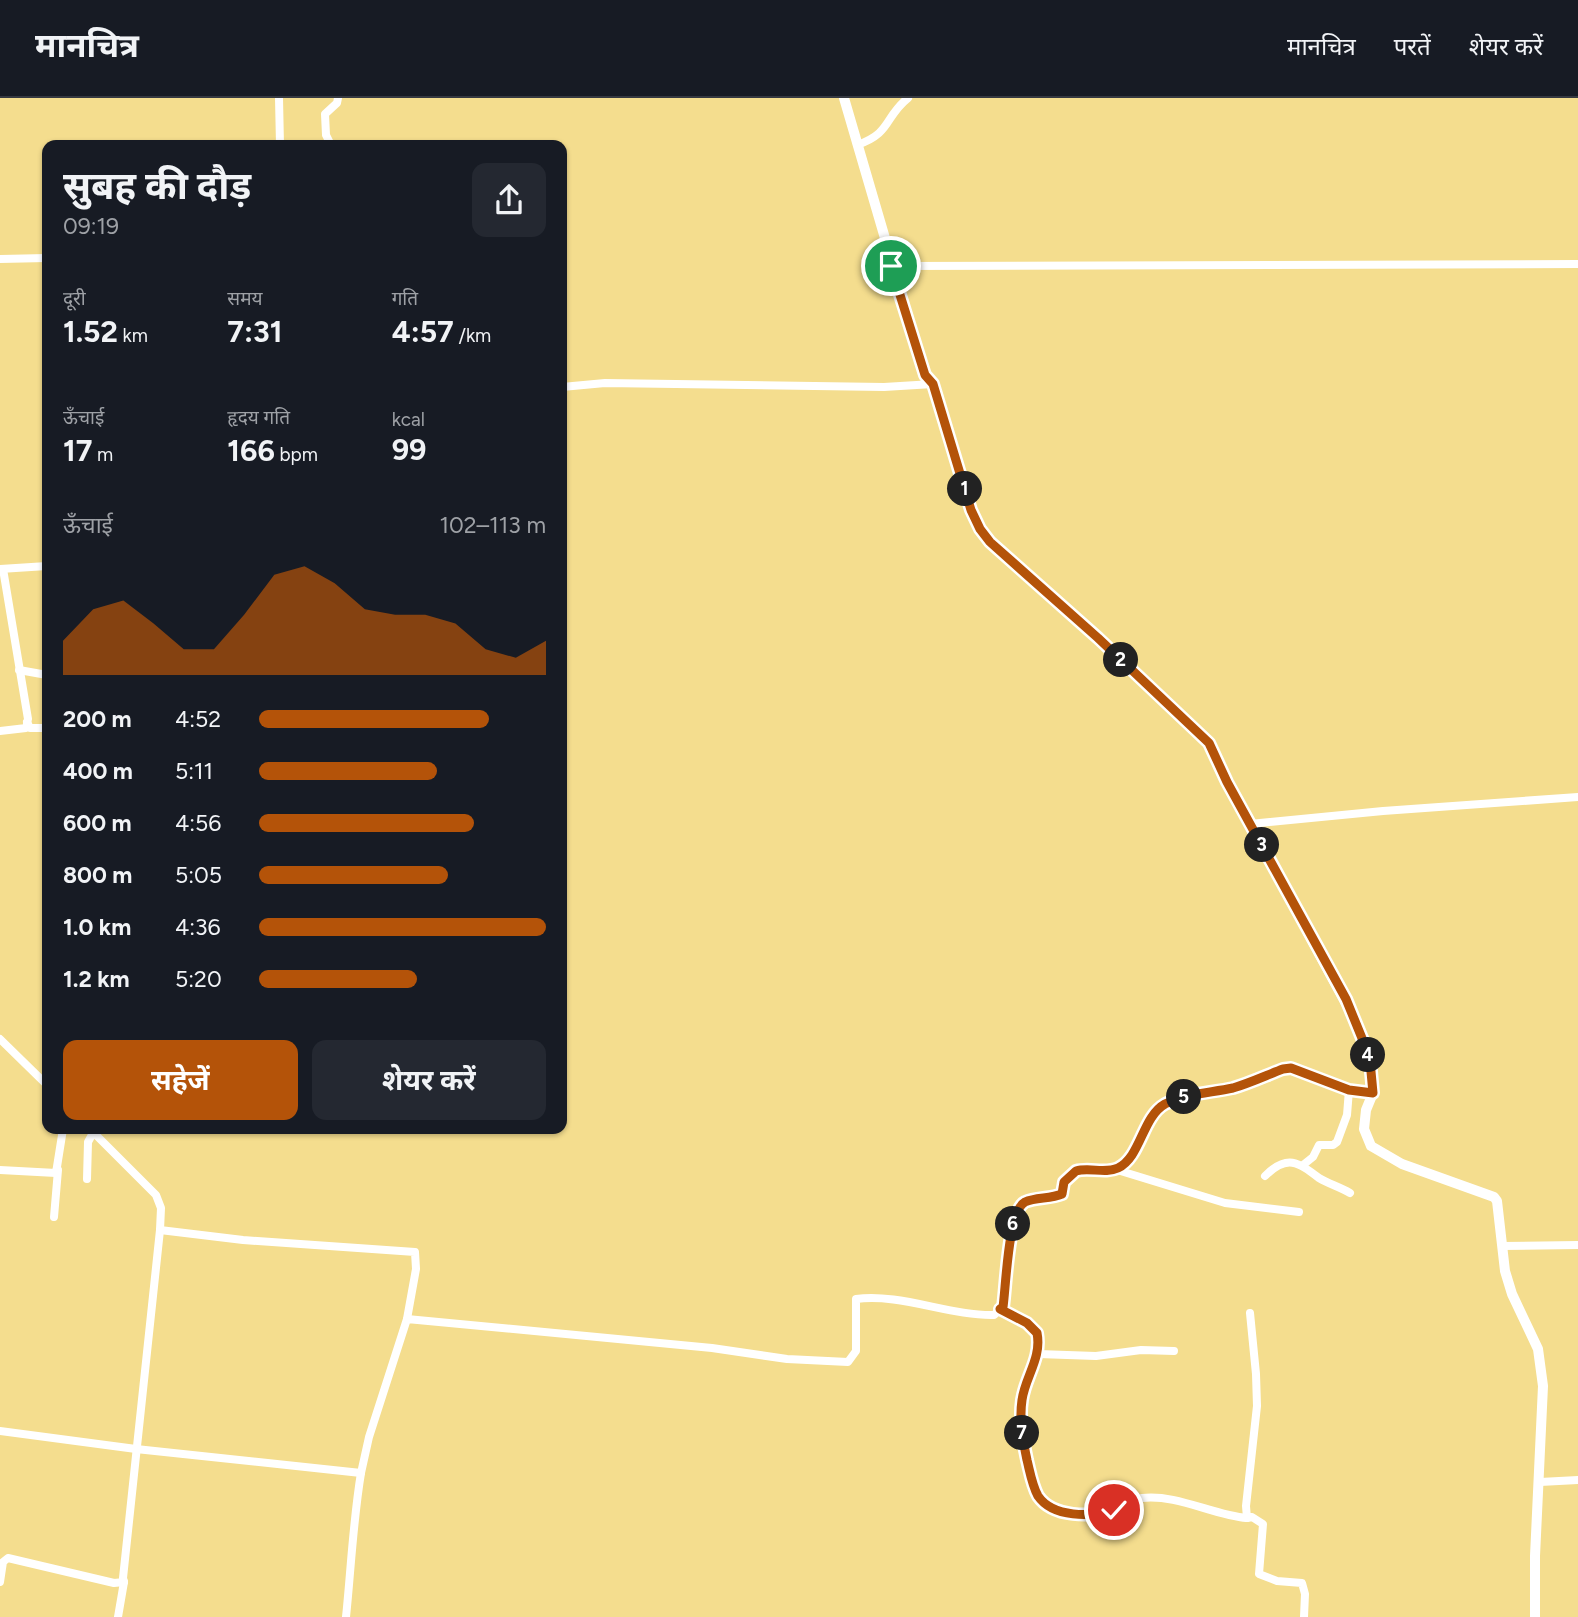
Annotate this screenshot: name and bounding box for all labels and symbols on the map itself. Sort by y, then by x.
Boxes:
pin [861,236,921,296]
pin: 1 [948,472,982,506]
pin: 2 [1104,642,1138,678]
pin: 3 [1244,828,1280,862]
pin: 4 [1350,1038,1386,1072]
pin: 5 [1166,1080,1202,1114]
pin: 6 [996,1206,1030,1242]
pin: 7 [1004,1416,1040,1450]
pin [1084,1480,1144,1540]

